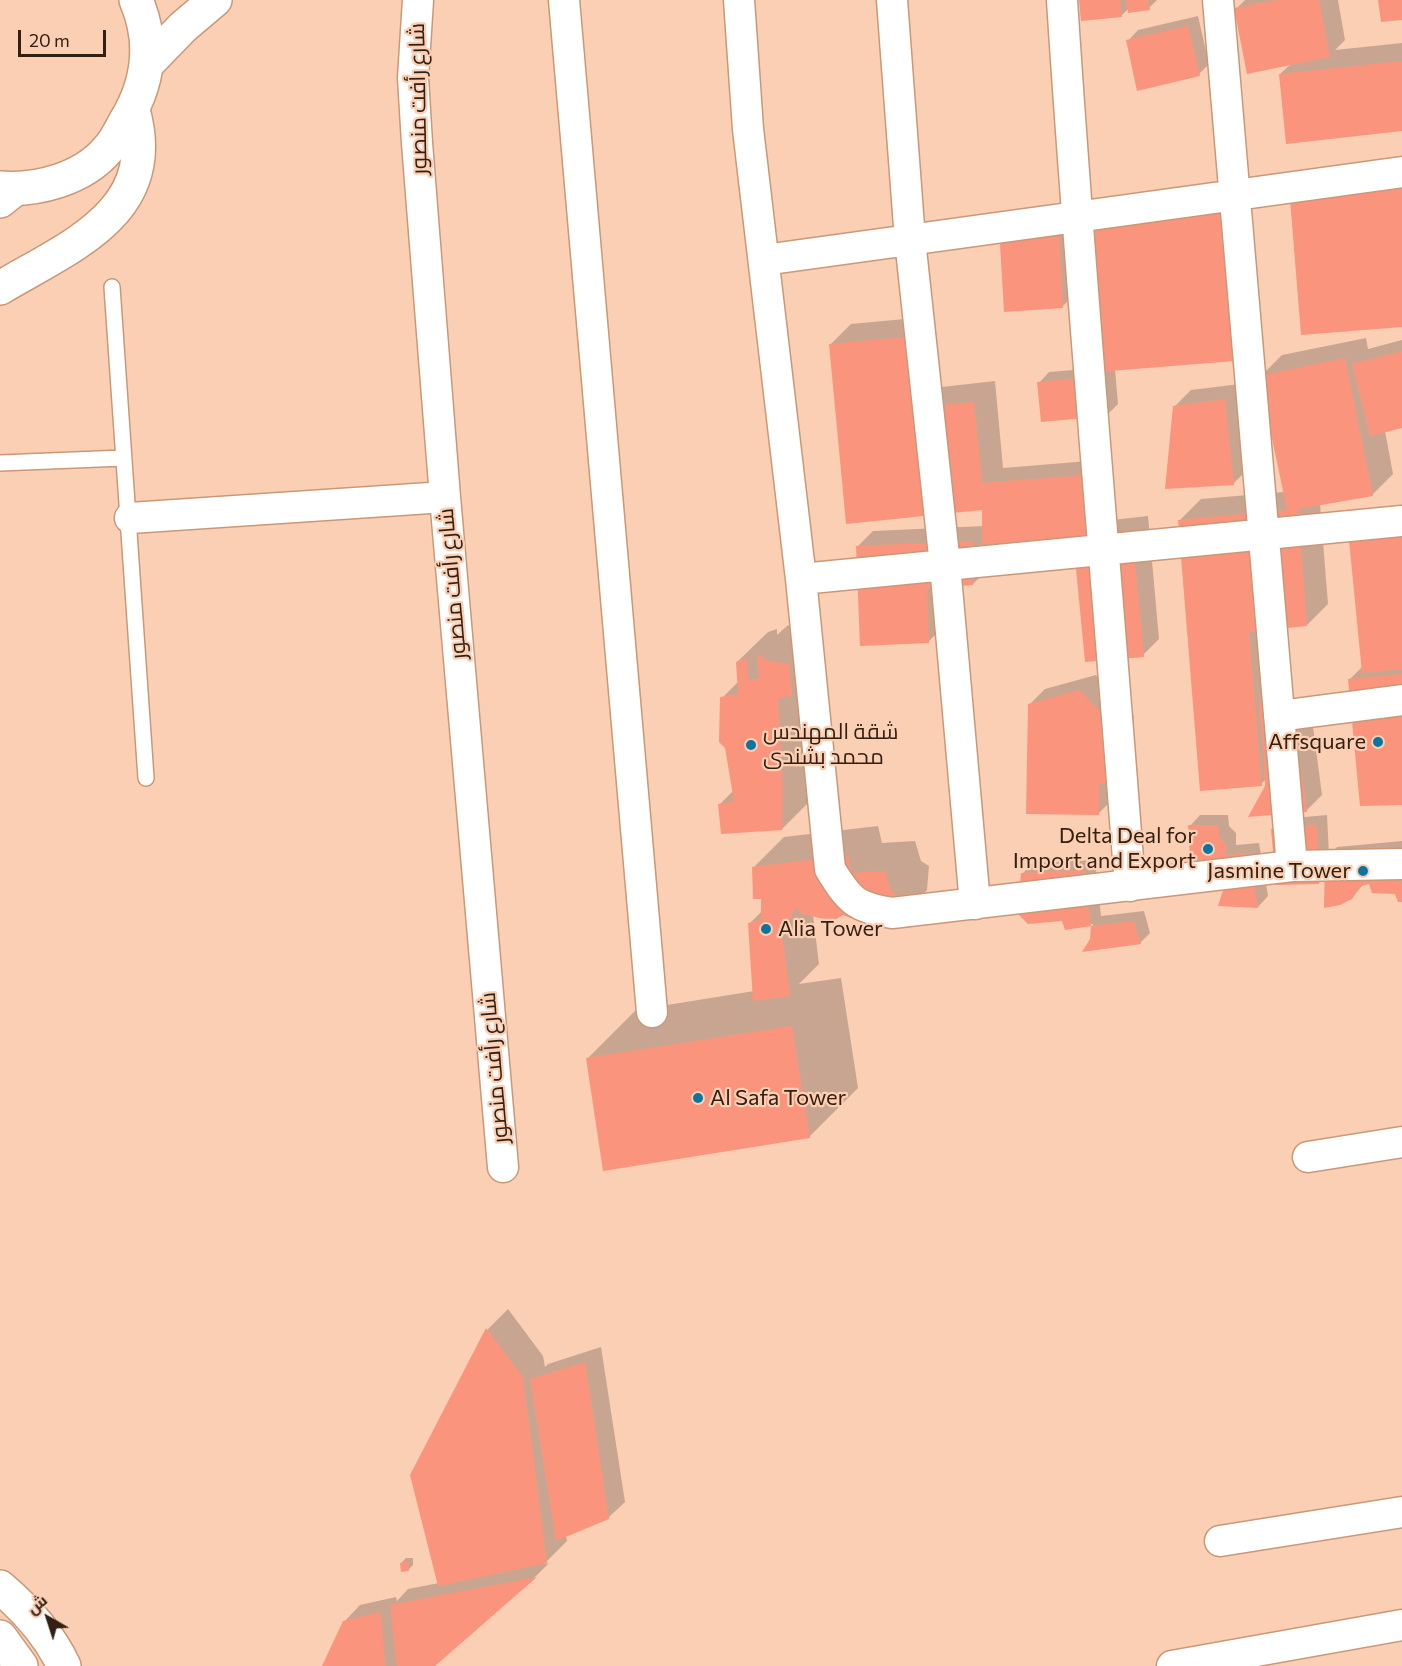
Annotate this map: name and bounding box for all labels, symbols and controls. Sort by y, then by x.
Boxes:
scale bar [21,18,110,56]
street label: شارع رأفت منصور [403,23,433,175]
text: 20 m [29,29,70,51]
street label: شارع رأفت منصور [432,507,472,661]
place label: شقة المهندس محمد بشندى [763,719,898,770]
place label: Affsquare [1268,729,1366,755]
marker: Affsquare [1371,735,1385,749]
marker: شقة المهندس محمد بشندى [744,738,758,752]
place label: Delta Deal for Import and Export [1013,823,1196,874]
marker: Delta Deal for Import and Export [1201,842,1215,856]
place label: Jasmine Tower [1207,858,1351,884]
marker: Jasmine Tower [1356,864,1370,878]
place label: Alia Tower [778,916,883,942]
marker: Alia Tower [759,922,773,936]
street label: شارع رأفت منصور [474,991,514,1145]
place label: Al Safa Tower [710,1085,846,1111]
marker: Al Safa Tower [691,1091,705,1105]
north arrow [18,1588,78,1648]
text: ش [22,1590,50,1617]

